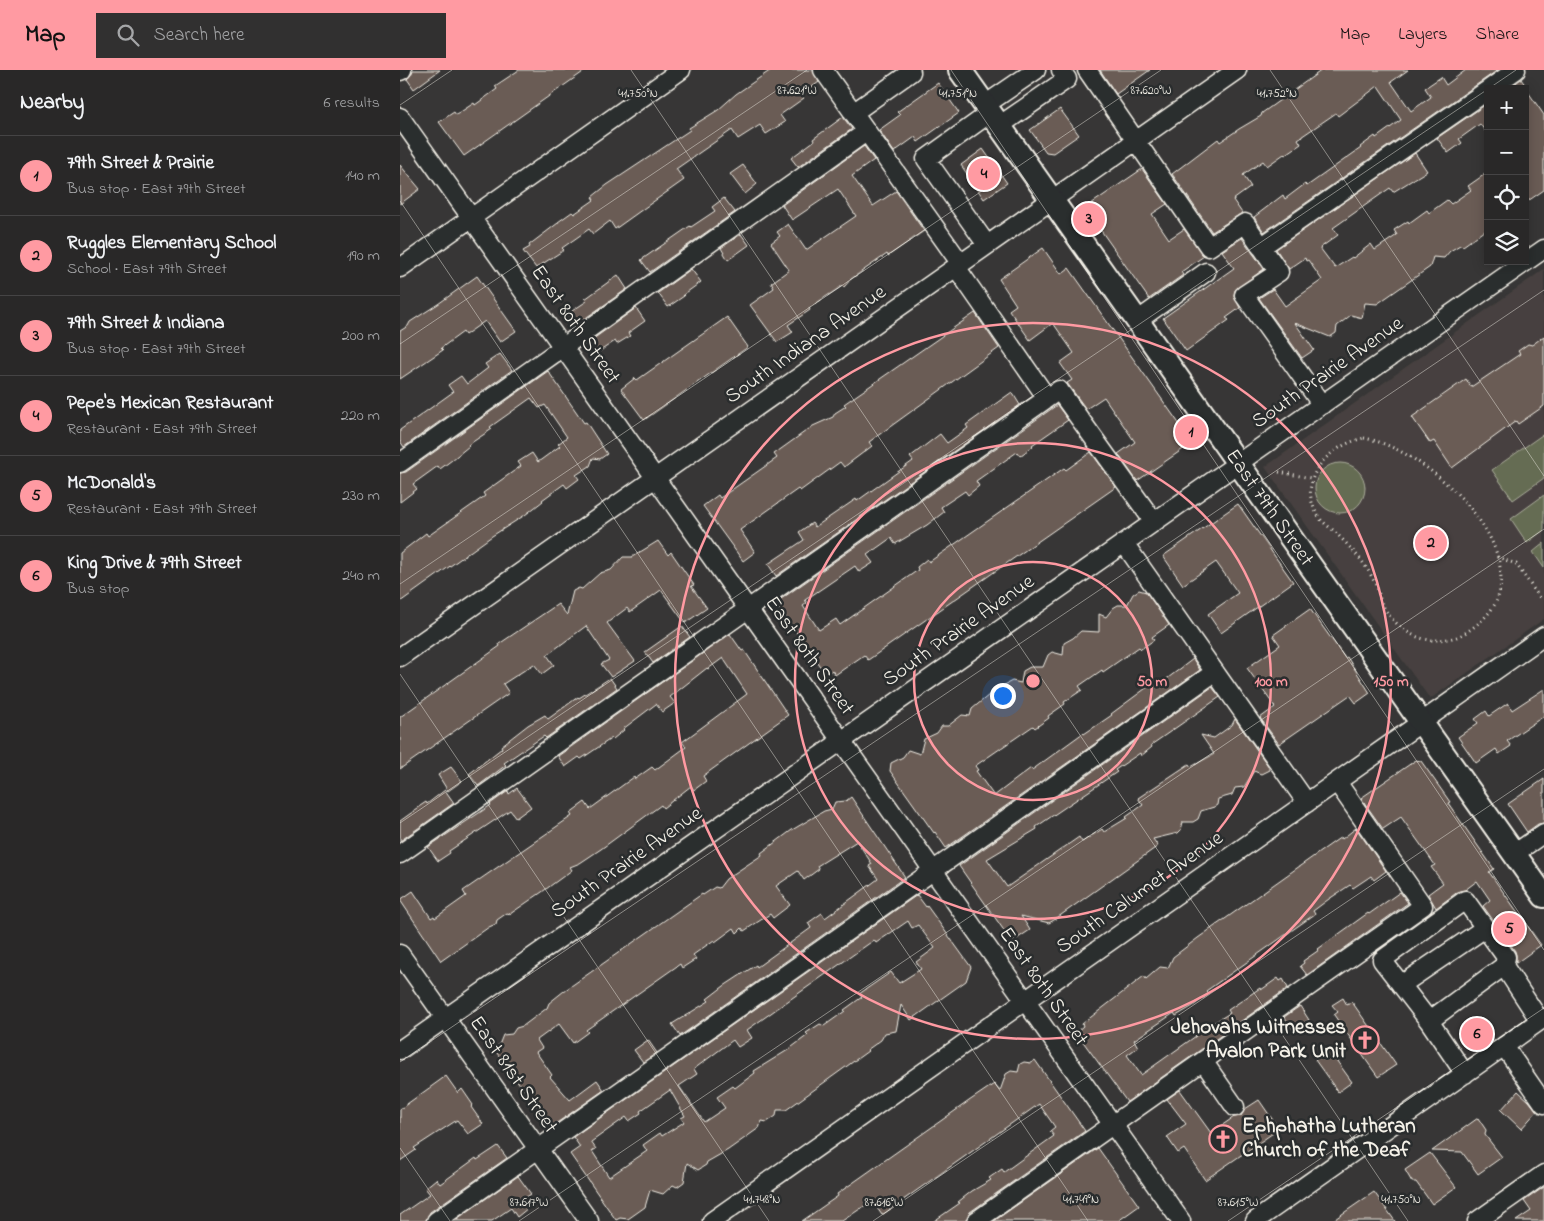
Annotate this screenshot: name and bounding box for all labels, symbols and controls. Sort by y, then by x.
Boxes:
search box [96,13,446,58]
text: Map [25,18,66,53]
icon: search [114,21,142,49]
text: Search here [154,22,245,49]
text: Map [1340,22,1370,48]
text: Layers [1398,22,1448,48]
text: Share [1476,22,1519,48]
text: 87.621°W [777,82,817,100]
text: 87.620°W [1131,82,1171,100]
text: 41.750°N [618,85,658,103]
text: 41.751°N [939,85,977,103]
text: 41.752°N [1257,85,1297,103]
map controls [1484,85,1529,265]
button: + [1484,85,1529,130]
text: Nearby [20,88,84,118]
text: 6 results [323,91,380,115]
button: − [1484,130,1529,175]
text: 79th Street & Prairie [67,150,214,177]
pin: 4 [968,155,1000,193]
text: 1 [33,164,39,188]
text: 140 m [345,164,380,188]
button: locate [1484,175,1529,220]
text: Bus stop · East 79th Street [67,177,246,201]
pin: 3 [1073,200,1105,238]
button: layers [1484,220,1529,265]
text: Ruggles Elementary School [67,230,277,257]
text: 2 [32,244,40,268]
text: 190 m [347,244,380,268]
text: School · East 79th Street [67,257,227,281]
street label: East 80th Street [523,259,627,391]
street label: South Indiana Avenue [719,278,893,412]
street label: South Prairie Avenue [1246,309,1410,437]
text: 79th Street & Indiana [67,310,225,337]
text: 3 [33,324,39,348]
text: 200 m [342,324,380,348]
text: Bus stop · East 79th Street [67,337,246,361]
text: Pepe's Mexican Restaurant [67,390,273,417]
text: 4 [33,404,39,428]
text: 220 m [341,404,380,428]
pin: 1 [1175,413,1207,451]
text: Restaurant · East 79th Street [67,417,257,441]
street label: East 79th Street [1217,443,1321,573]
text: McDonald's [67,470,156,497]
text: 5 [31,484,41,508]
text: 230 m [342,484,380,508]
text: Restaurant · East 79th Street [67,497,257,521]
pin: 2 [1415,524,1447,562]
text: King Drive & 79th Street [67,550,242,577]
text: 6 [32,564,40,588]
text: 240 m [342,564,380,588]
street label: South Prairie Avenue [877,567,1041,695]
text: Bus stop [67,577,130,601]
street label: East 80th Street [757,590,861,722]
text: 50 m [1137,671,1168,693]
text: 100 m [1254,671,1288,693]
text: 150 m [1373,671,1409,693]
centre of rings [1024,672,1042,690]
your location [990,683,1016,709]
street label: South Prairie Avenue [545,799,709,927]
street label: South Calumet Avenue [1050,824,1230,962]
pin: 5 [1493,910,1525,948]
street label: East 80th Street [991,921,1095,1053]
street label: East 81st Street [461,1010,565,1140]
place label: Jehovahs Witnesses Avalon Park Unit [1171,1013,1347,1067]
pin: 6 [1461,1015,1493,1053]
church icon: Jehovahs Witnesses Avalon Park Unit [1350,1025,1380,1055]
place label: Ephphatha Lutheran Church of the Deaf [1242,1112,1416,1166]
church icon: Ephphatha Lutheran Church of the Deaf [1208,1124,1238,1154]
text: 41.748°N [744,1191,780,1209]
text: 41.749°N [1063,1191,1099,1209]
text: 41.750°N [1381,1191,1421,1209]
text: 87.617°W [510,1194,548,1212]
text: 87.616°W [865,1194,903,1212]
text: 87.615°W [1218,1194,1258,1212]

